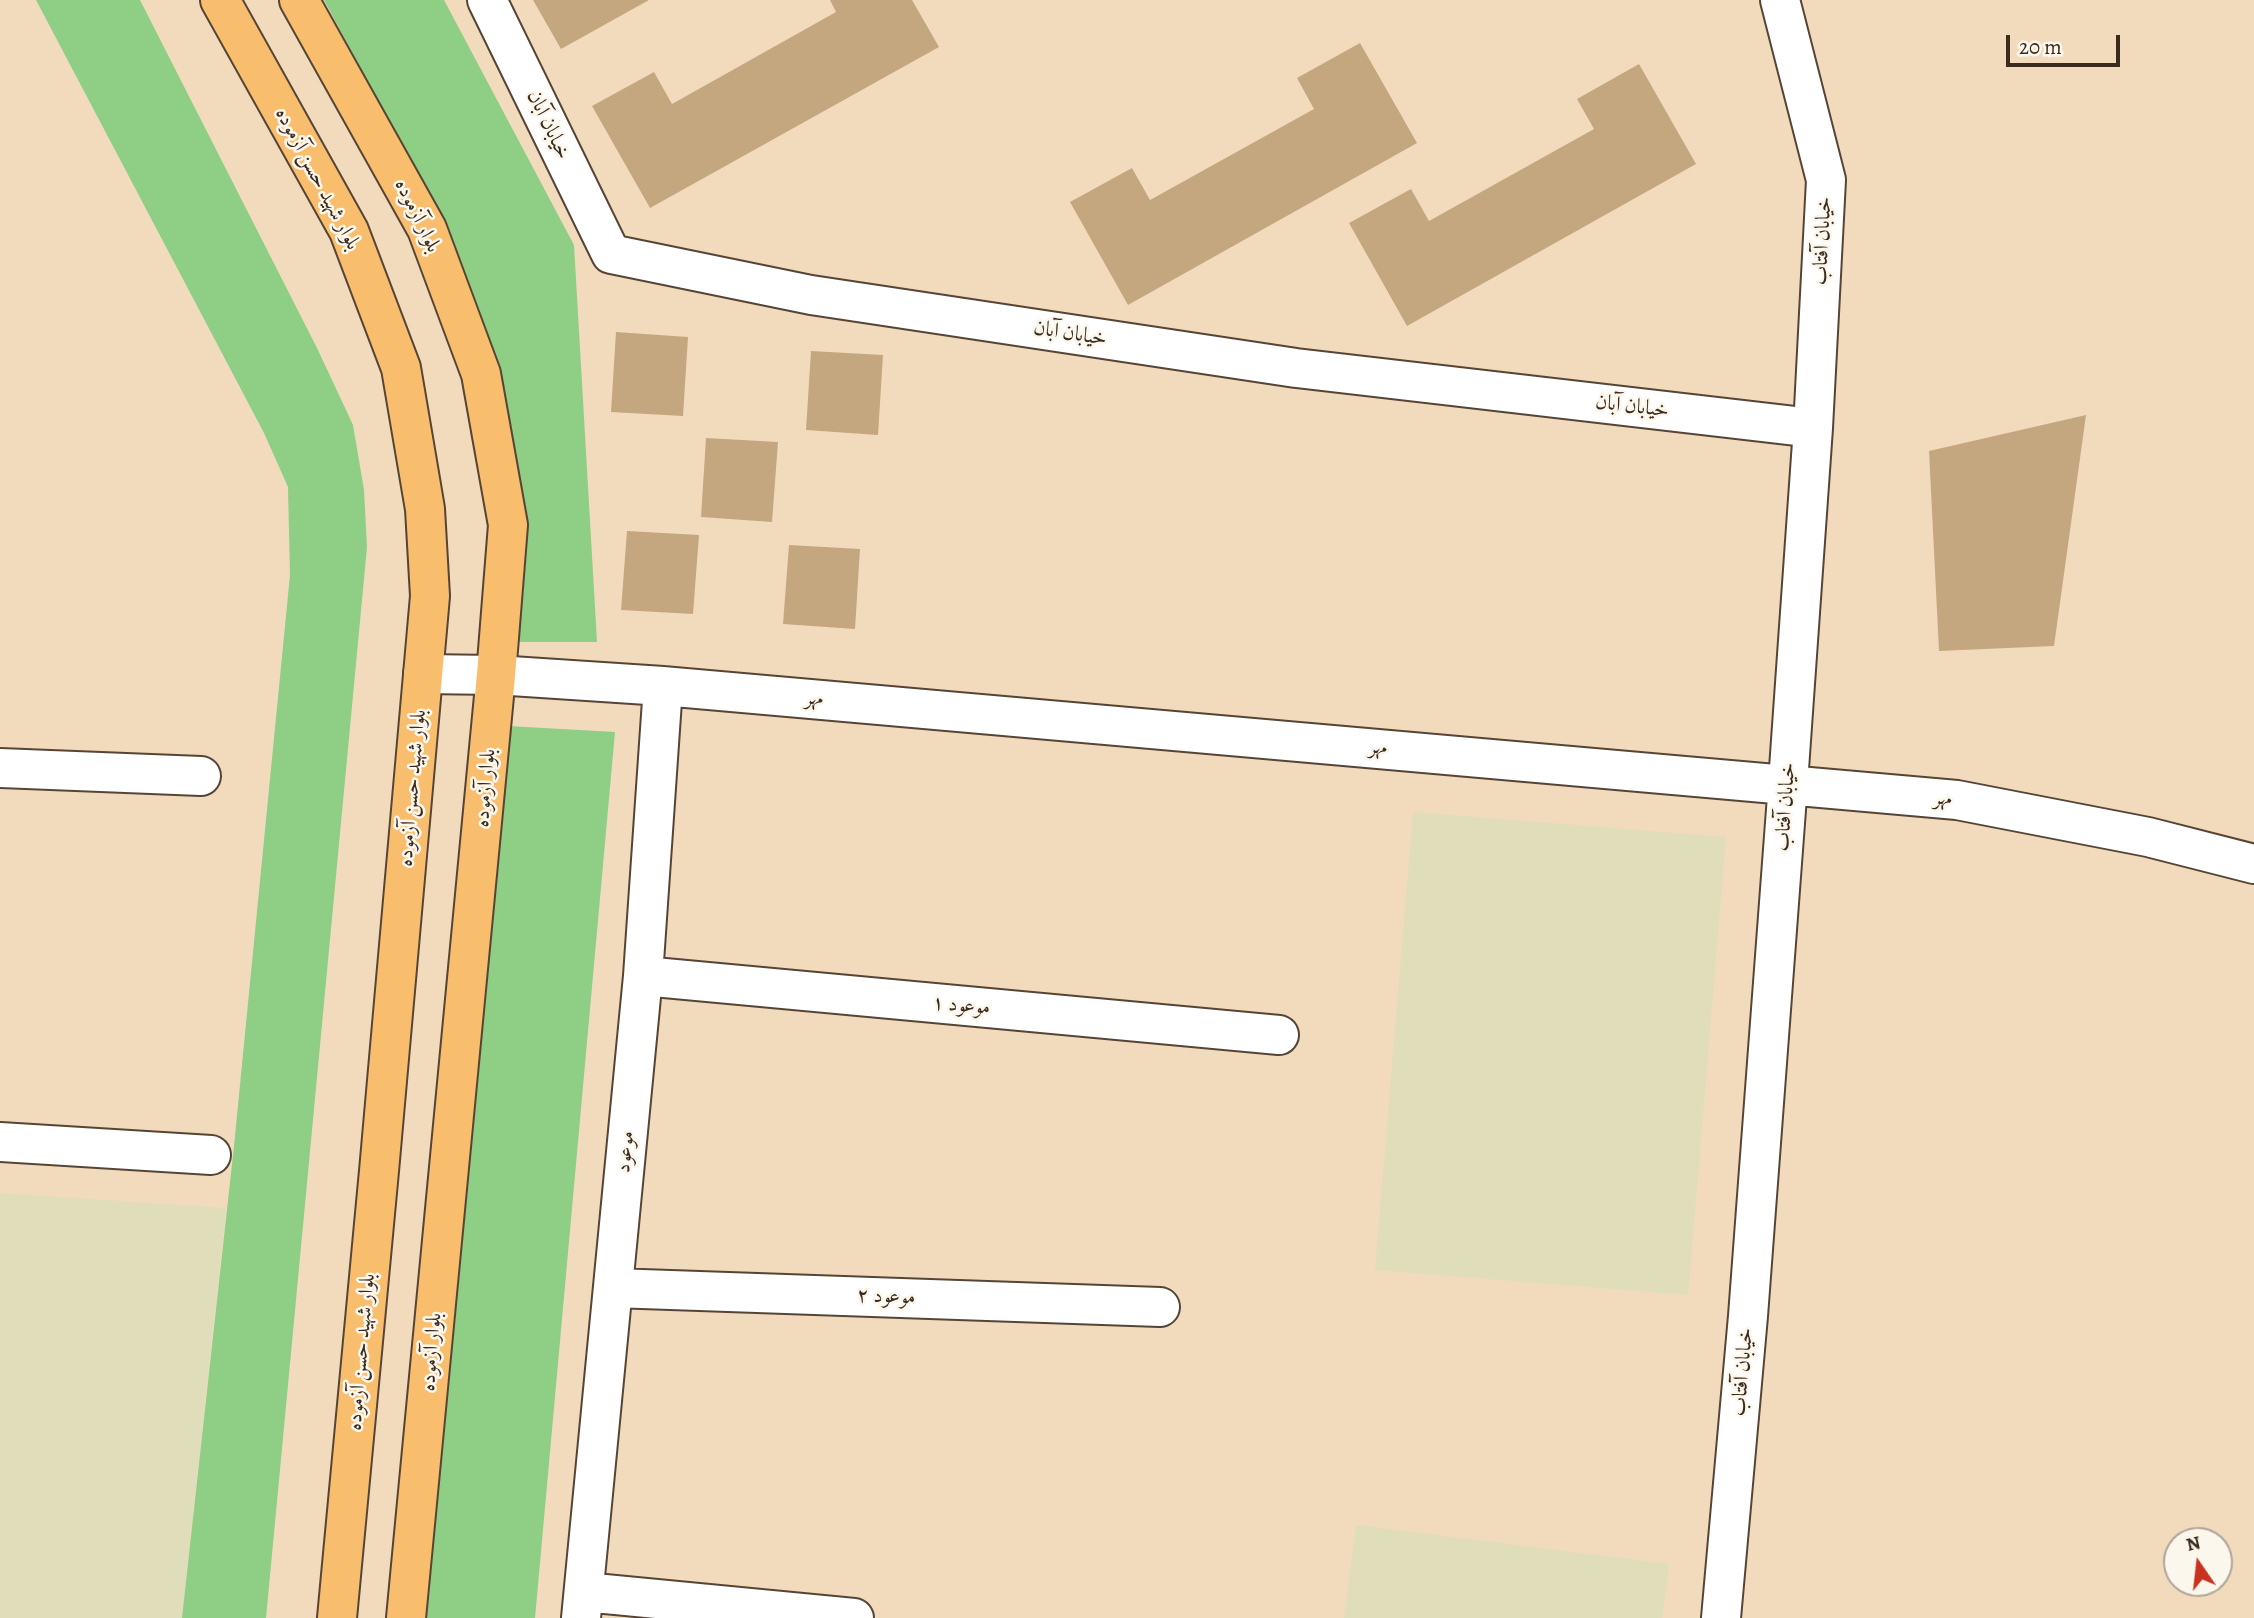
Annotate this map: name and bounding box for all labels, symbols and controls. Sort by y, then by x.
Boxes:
scale bar [2009,21,2123,65]
text: 20 m [2019,33,2062,61]
street label: خیابان آبان [520,86,576,164]
street label: بلوار شهید حسن آزموده [269,104,365,254]
street label: بلوار آزموده [388,175,446,257]
street label: خیابان آفتاب [1808,196,1838,286]
street label: خیابان آبان [1031,316,1109,352]
street label: خیابان آبان [1594,390,1670,424]
street label: مهر [804,686,824,712]
street label: بلوار شهید حسن آزموده [394,708,432,868]
street label: مهر [1368,735,1388,761]
street label: بلوار آزموده [470,748,502,828]
street label: خیابان آفتاب [1770,762,1802,852]
street label: مهر [1933,786,1953,812]
street label: موعود ۱ [931,991,991,1021]
street label: موعود [611,1130,641,1174]
street label: بلوار شهید حسن آزموده [343,1272,381,1432]
street label: موعود ۲ [856,1283,916,1311]
street label: بلوار آزموده [416,1312,448,1392]
street label: خیابان آفتاب [1727,1327,1759,1417]
north arrow [2163,1527,2233,1597]
text: N [2184,1529,2203,1558]

